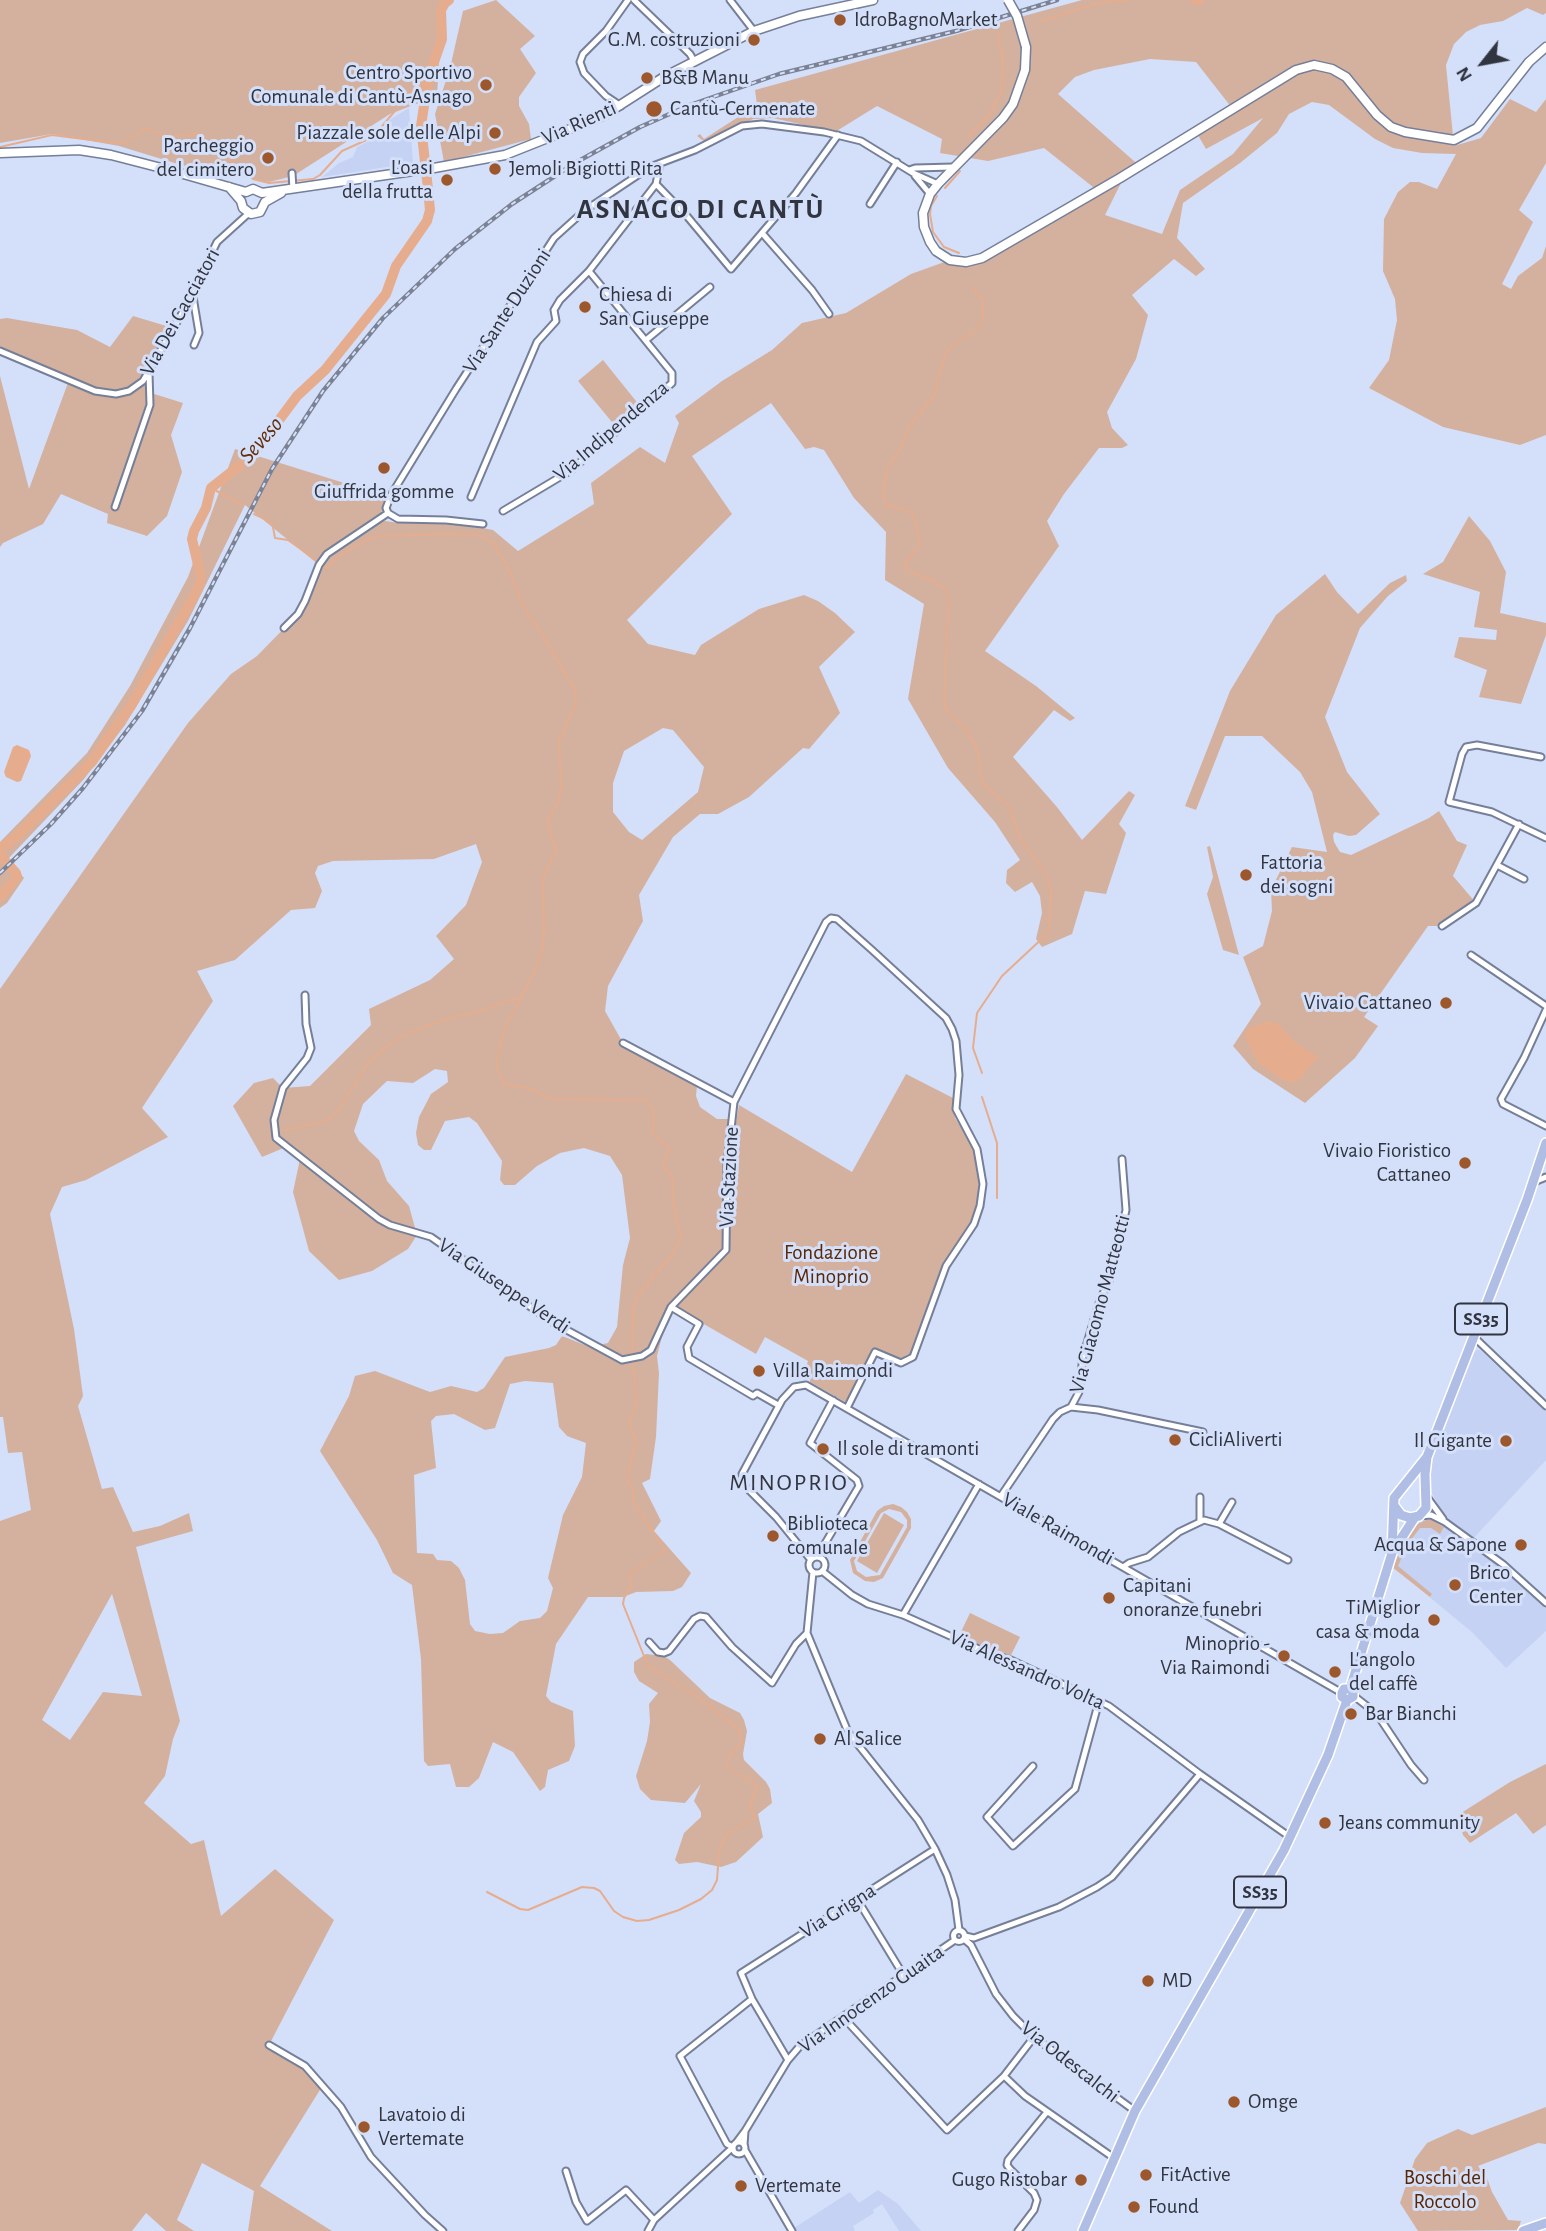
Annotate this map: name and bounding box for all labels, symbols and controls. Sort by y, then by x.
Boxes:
place label: IdroBagnoMarket [854,7,997,33]
marker: IdroBagnoMarket [832,12,848,28]
place label: G.M. costruzioni [608,27,740,53]
north arrow [1448,28,1518,98]
marker: G.M. costruzioni [746,32,762,48]
place label: Centro Sportivo Comunale di Cantù-Asnago [251,60,472,110]
text: N [1453,64,1476,85]
place label: B&B Manu [661,65,749,91]
marker: B&B Manu [639,70,655,86]
marker: Centro Sportivo Comunale di Cantù-Asnago [478,77,494,93]
street label: Via Rienti [538,95,620,151]
place label: Cantù-Cermenate [670,96,815,122]
marker: Cantù-Cermenate [644,99,664,119]
place label: Piazzale sole delle Alpi [296,120,481,146]
marker: Piazzale sole delle Alpi [487,125,503,141]
place label: Parcheggio del cimitero [157,133,254,183]
marker: Parcheggio del cimitero [260,150,276,166]
place label: L'oasi della frutta [342,155,433,205]
place label: Jemoli Bigiotti Rita [509,156,663,182]
marker: Jemoli Bigiotti Rita [487,161,503,177]
marker: L'oasi della frutta [439,172,455,188]
district label: ASNAGO DI CANTÙ [579,193,823,227]
street label: Via Dei Cacciatori [135,244,225,380]
street label: Via Sante Duzioni [457,244,557,378]
place label: Chiesa di San Giuseppe [599,282,709,332]
marker: Chiesa di San Giuseppe [577,299,593,315]
street label: Via Indipendenza [548,375,674,487]
water label: Seveso [233,411,289,469]
marker: Giuffrida gomme [376,460,392,476]
place label: Giuffrida gomme [314,479,454,505]
place label: Fattoria dei sogni [1260,850,1333,900]
marker: Fattoria dei sogni [1238,867,1254,883]
place label: Vivaio Cattaneo [1304,990,1432,1016]
marker: Vivaio Cattaneo [1438,995,1454,1011]
street label: Via Stazione [714,1126,744,1228]
place label: Vivaio Fioristico Cattaneo [1323,1138,1451,1188]
marker: Vivaio Fioristico Cattaneo [1457,1155,1473,1171]
street label: Via Giacomo Matteotti [1064,1212,1136,1396]
street label: Via Giuseppe Verdi [433,1233,575,1339]
park label: Fondazione Minoprio [784,1240,878,1290]
road number: SS35 [1455,1303,1507,1334]
place label: Villa Raimondi [773,1358,893,1384]
marker: Villa Raimondi [751,1363,767,1379]
place label: CicliAliverti [1189,1427,1283,1453]
place label: Il Gigante [1414,1428,1492,1454]
marker: CicliAliverti [1167,1432,1183,1448]
marker: Il Gigante [1498,1433,1514,1449]
place label: Il sole di tramonti [837,1436,979,1462]
marker: Il sole di tramonti [815,1441,831,1457]
district label: MINOPRIO [730,1469,848,1497]
street label: Viale Raimondi [998,1487,1118,1571]
place label: Biblioteca comunale [787,1511,868,1561]
marker: Biblioteca comunale [765,1528,781,1544]
place label: Acqua & Sapone [1374,1532,1507,1558]
marker: Acqua & Sapone [1513,1537,1529,1553]
place label: Brico Center [1469,1560,1523,1610]
place label: Capitani onoranze funebri [1123,1573,1262,1623]
marker: Brico Center [1447,1577,1463,1593]
marker: Capitani onoranze funebri [1101,1590,1117,1606]
place label: TiMiglior casa & moda [1316,1595,1420,1645]
marker: TiMiglior casa & moda [1426,1612,1442,1628]
street label: Via Alessandro Volta [946,1624,1108,1716]
place label: Minoprio - Via Raimondi [1160,1631,1270,1681]
place label: L'angolo del caffè [1349,1647,1418,1697]
marker: Minoprio - Via Raimondi [1276,1648,1292,1664]
marker: L'angolo del caffè [1327,1664,1343,1680]
place label: Bar Bianchi [1365,1701,1457,1727]
marker: Bar Bianchi [1343,1706,1359,1722]
place label: Al Salice [834,1726,902,1752]
marker: Al Salice [812,1731,828,1747]
place label: Jeans community [1339,1810,1480,1836]
marker: Jeans community [1317,1815,1333,1831]
road number: SS35 [1234,1876,1286,1908]
street label: Via Grigna [795,1878,881,1944]
street label: Via Innocenzo Guaita [793,1939,949,2059]
place label: MD [1162,1968,1192,1994]
marker: MD [1140,1973,1156,1989]
street label: Via Odescalchi [1016,2016,1124,2108]
place label: Omge [1248,2089,1298,2115]
marker: Omge [1226,2094,1242,2110]
place label: Lavatoio di Vertemate [378,2102,466,2152]
marker: Lavatoio di Vertemate [356,2119,372,2135]
place label: FitActive [1160,2162,1231,2188]
park label: Boschi del Roccolo [1404,2165,1486,2215]
place label: Gugo Ristobar [952,2167,1067,2193]
marker: FitActive [1138,2167,1154,2183]
marker: Gugo Ristobar [1073,2172,1089,2188]
place label: Vertemate [755,2173,841,2199]
marker: Vertemate [733,2178,749,2194]
place label: Found [1148,2194,1199,2220]
marker: Found [1126,2199,1142,2215]

